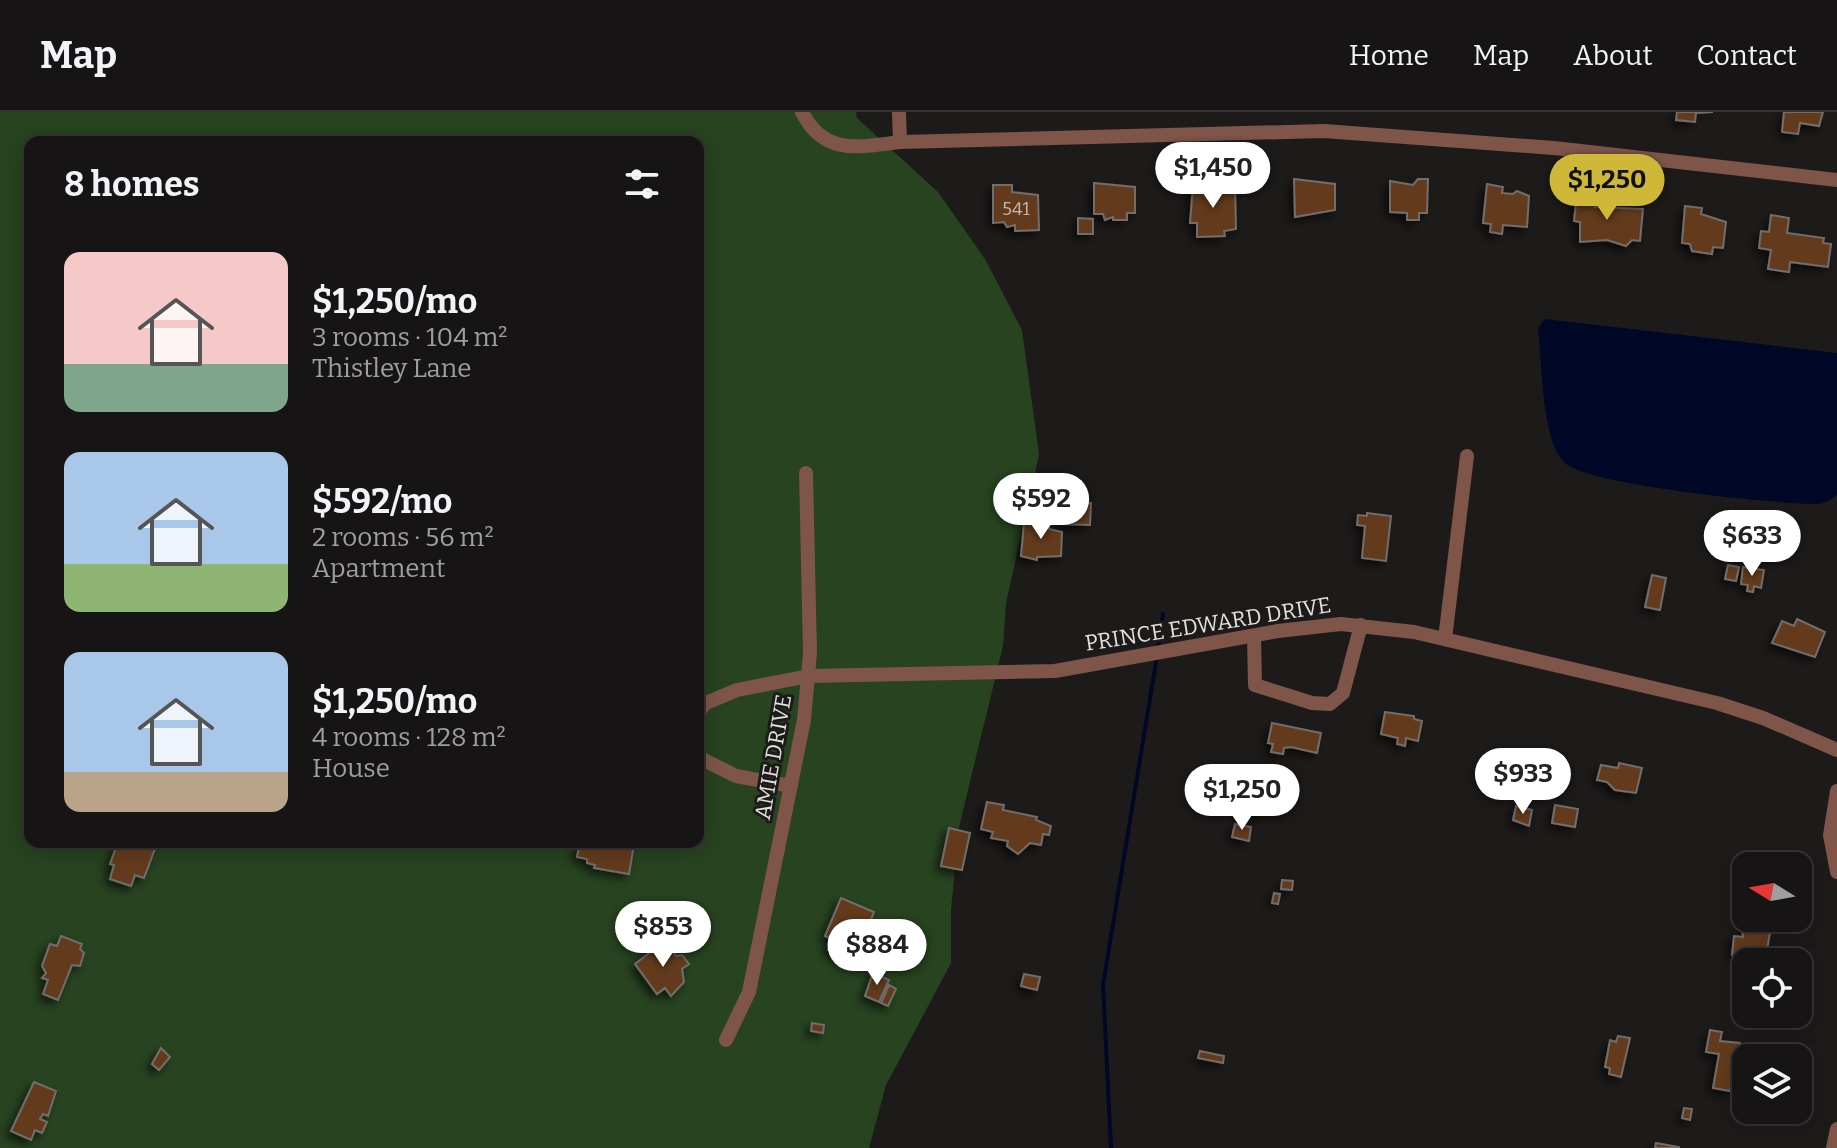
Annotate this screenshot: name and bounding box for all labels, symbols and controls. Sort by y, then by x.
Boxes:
text: Map [40,32,117,78]
text: Home [1349,39,1429,72]
text: Map [1473,39,1529,72]
text: About [1573,39,1653,72]
text: Contact [1697,39,1797,72]
pin: $1,450 [1148,142,1278,210]
text: $1,450 [1173,152,1253,183]
pin: $1,250 [1542,154,1672,222]
icon: filters [620,162,664,206]
text: 8 homes [64,164,200,205]
text: $1,250 [1568,164,1646,195]
house number: 541 [1002,198,1030,220]
text: $1,250/mo [312,281,477,322]
icon: home [128,284,224,380]
text: 3 rooms · 104 m² [312,322,508,353]
text: Thistley Lane [312,353,471,384]
pin: $592 [994,473,1088,541]
text: $592/mo [312,481,452,522]
text: $592 [1011,483,1071,514]
icon: home [128,484,224,580]
pin: $633 [1705,510,1799,578]
text: $633 [1722,520,1782,551]
text: 2 rooms · 56 m² [312,522,494,553]
text: Apartment [312,553,445,584]
street label: PRINCE EDWARD DRIVE [1083,591,1333,657]
text: $1,250/mo [312,681,477,722]
icon: home [128,684,224,780]
street label: AMIE DRIVE [749,693,797,821]
text: 4 rooms · 128 m² [312,722,506,753]
pin: $933 [1476,748,1570,816]
text: House [312,753,390,784]
text: $933 [1493,758,1553,789]
pin: $1,250 [1177,764,1307,832]
text: $1,250 [1203,774,1281,805]
north arrow [1732,852,1812,932]
map controls [1732,852,1812,1124]
pin: $853 [616,901,710,969]
text: $853 [633,911,693,942]
pin: $884 [830,919,924,987]
text: $884 [846,929,908,960]
button: locate [1732,948,1812,1028]
button: layers [1732,1044,1812,1124]

